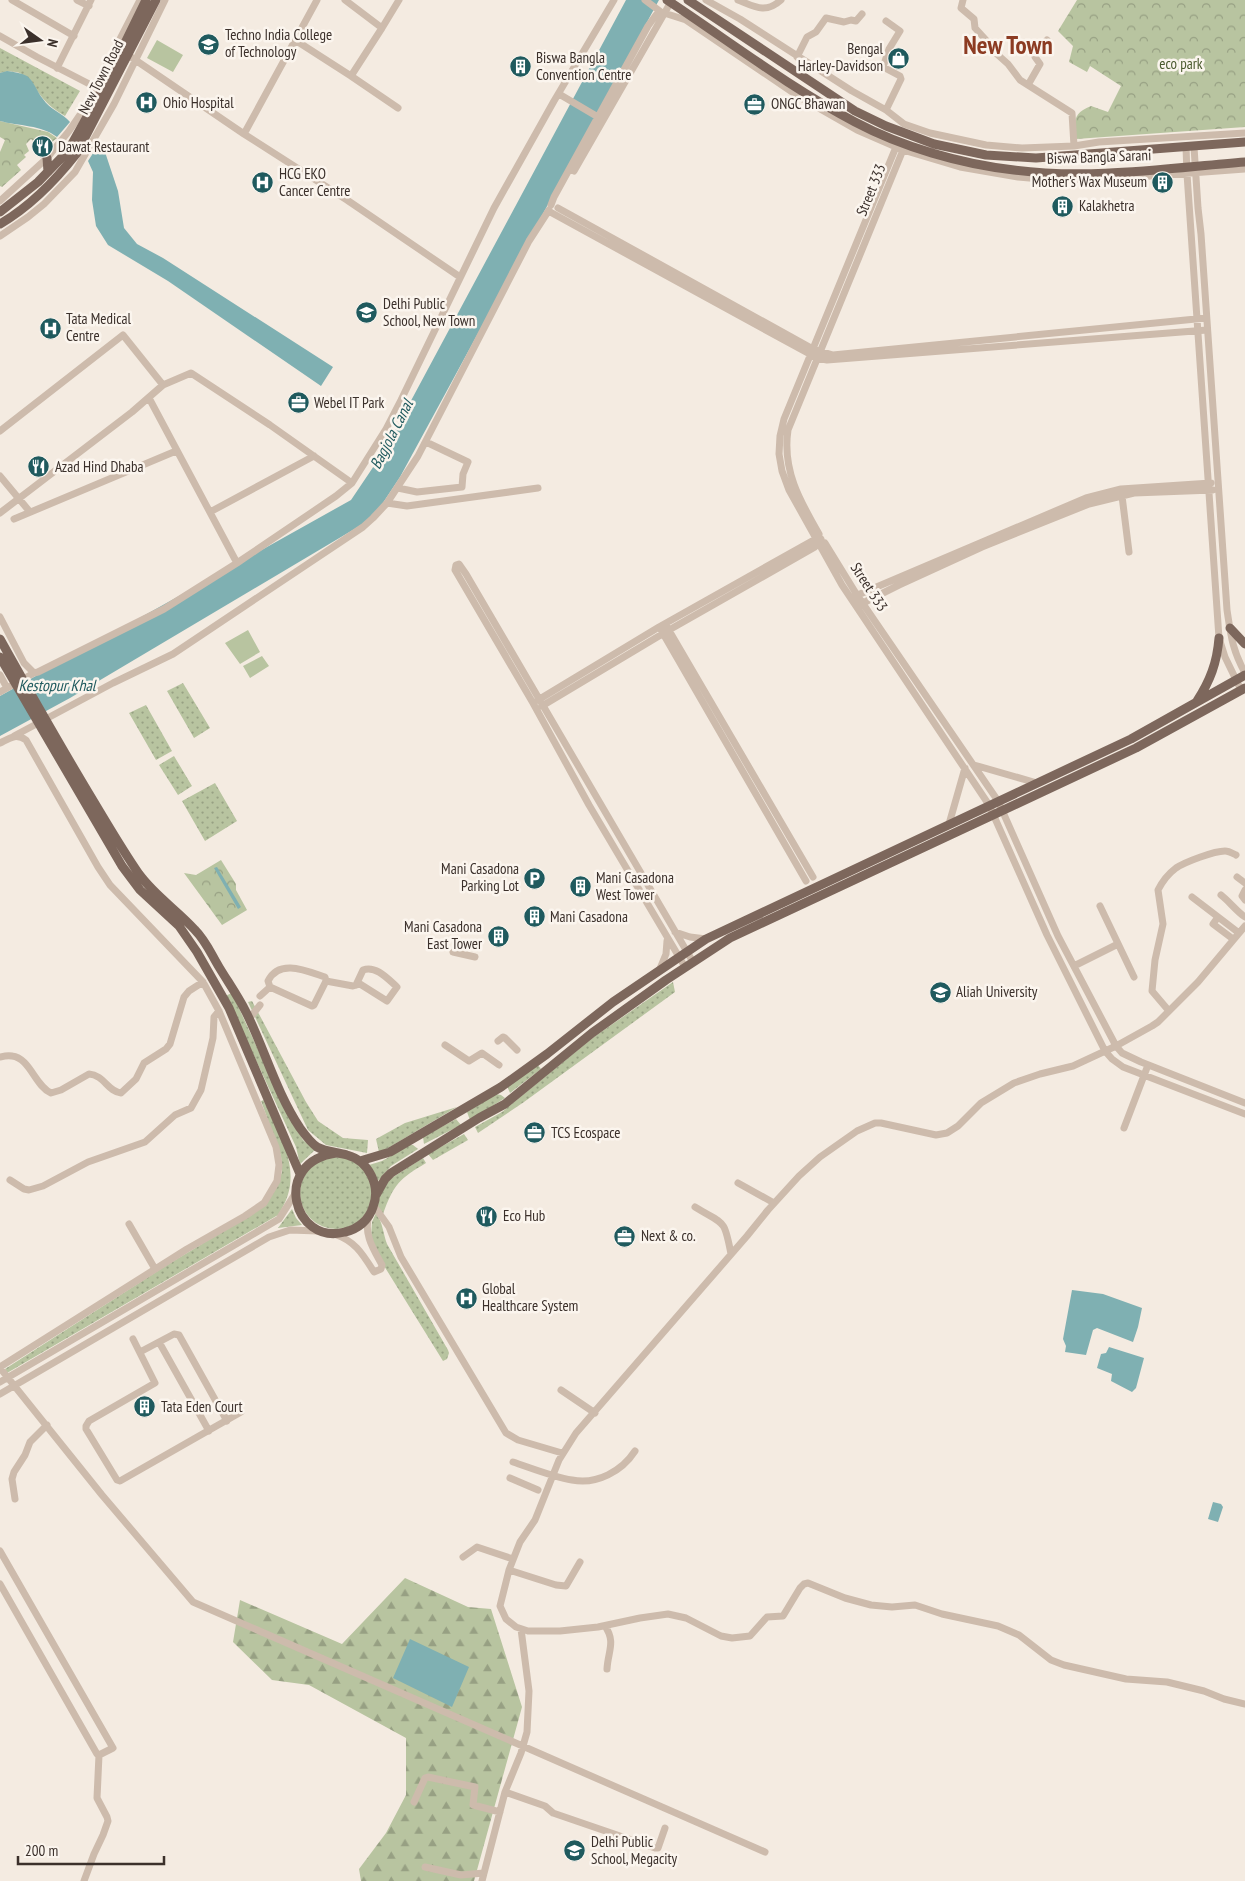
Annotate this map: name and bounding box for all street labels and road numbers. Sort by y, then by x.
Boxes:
street label: New Town Road [74,36,127,117]
street label: Biswa Bangla Sarani [1046,145,1152,168]
street label: Street 333 [852,161,890,219]
street label: Street 333 [847,559,892,615]

